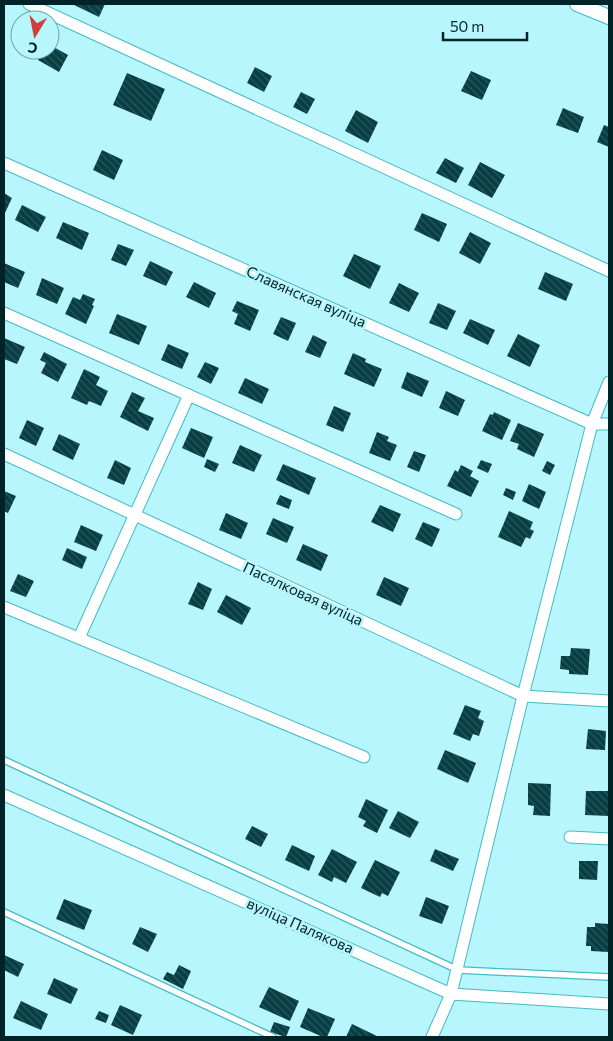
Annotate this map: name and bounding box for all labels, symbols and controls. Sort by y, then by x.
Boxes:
north arrow [10,10,60,60]
scale bar [443,10,527,42]
text: 50 m [450,17,484,35]
text: С [26,39,39,57]
street label: Славянская вуліца [244,262,369,331]
street label: Пасялковая вуліца [241,557,366,629]
street label: вуліца Палякова [244,893,357,957]

